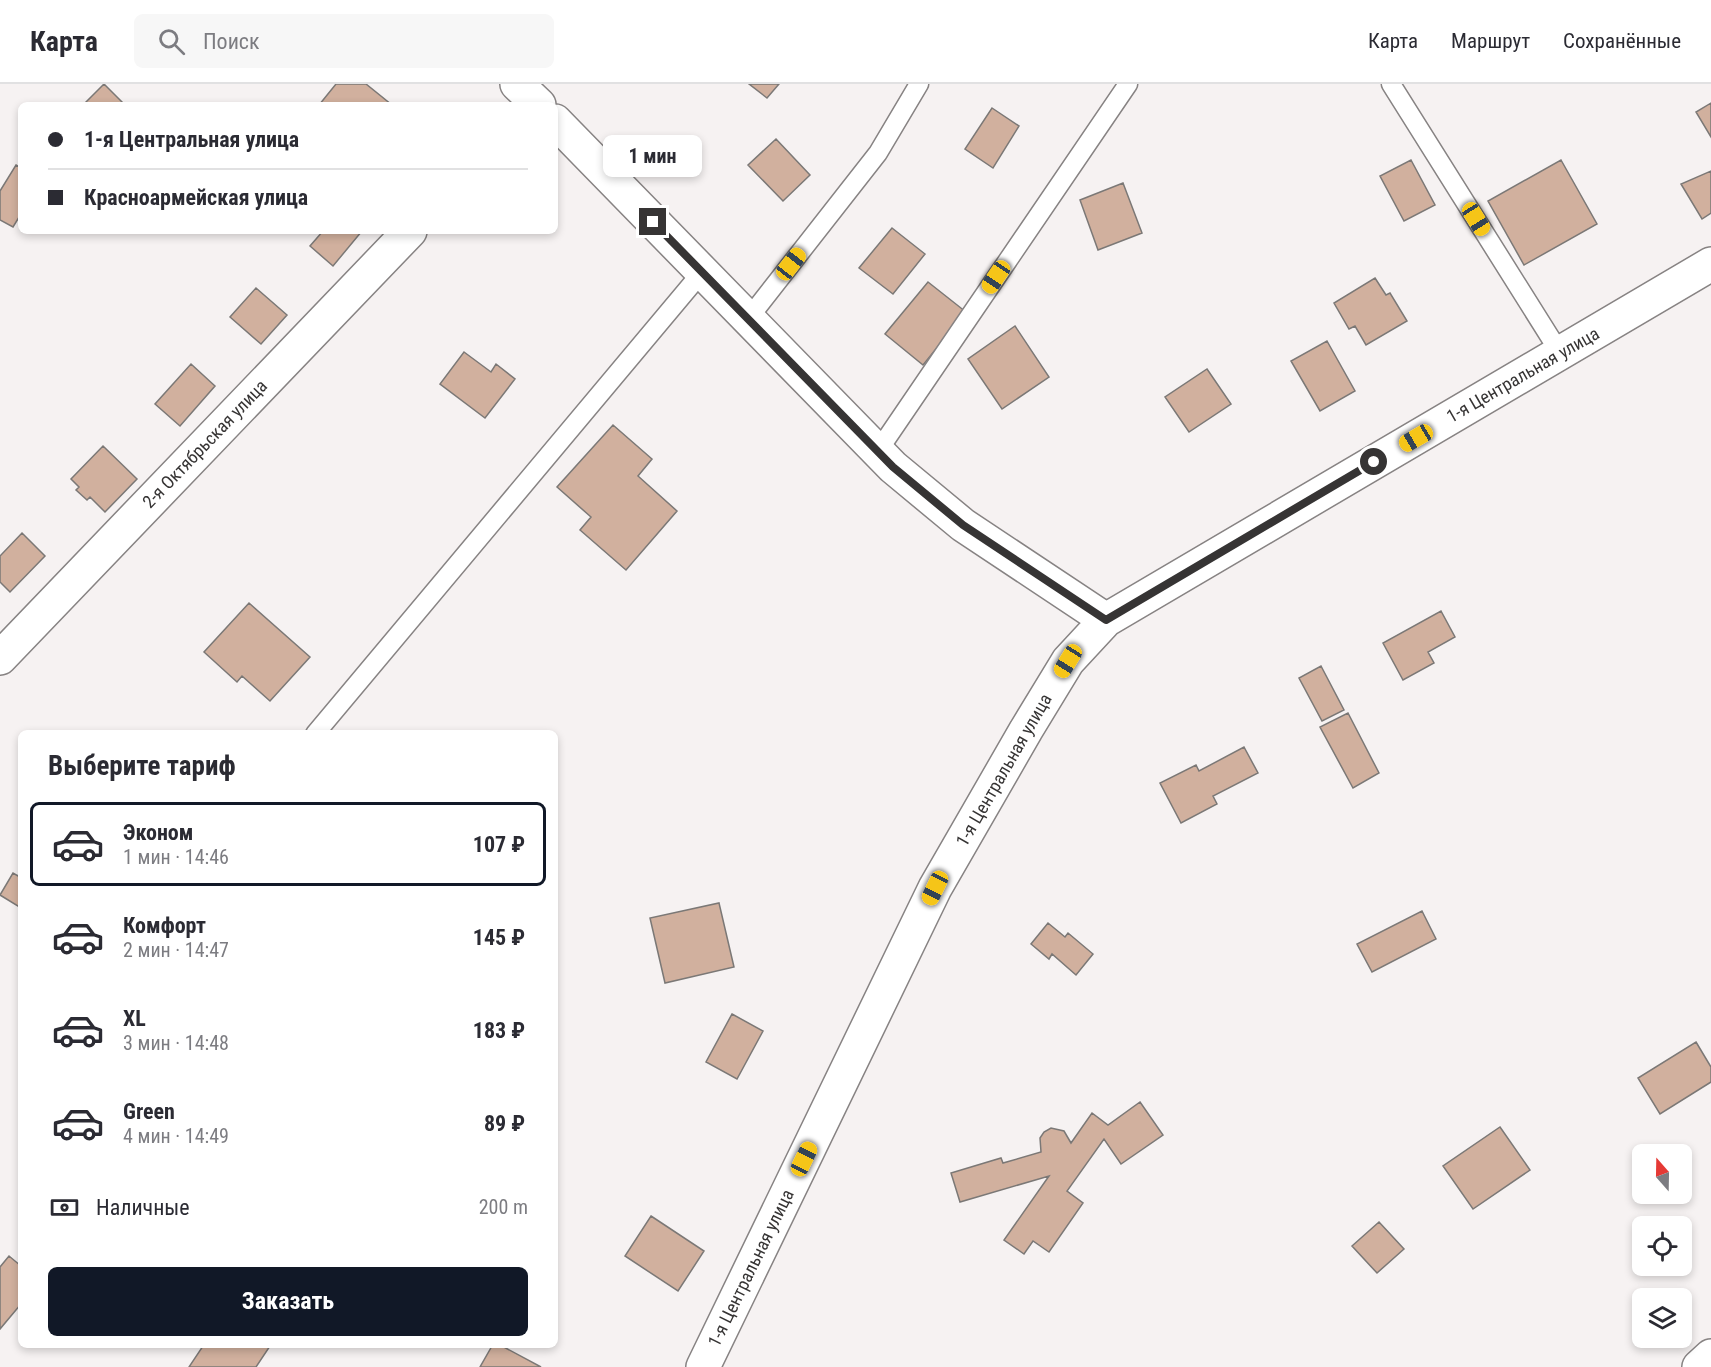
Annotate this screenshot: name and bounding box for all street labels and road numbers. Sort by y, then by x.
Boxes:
street label: 1-я Центральная улица [1443,322,1603,427]
street label: 2-я Октябрьская улица [138,375,271,512]
street label: 1-я Центральная улица [951,690,1056,850]
street label: 1-я Центральная улица [703,1186,798,1350]

